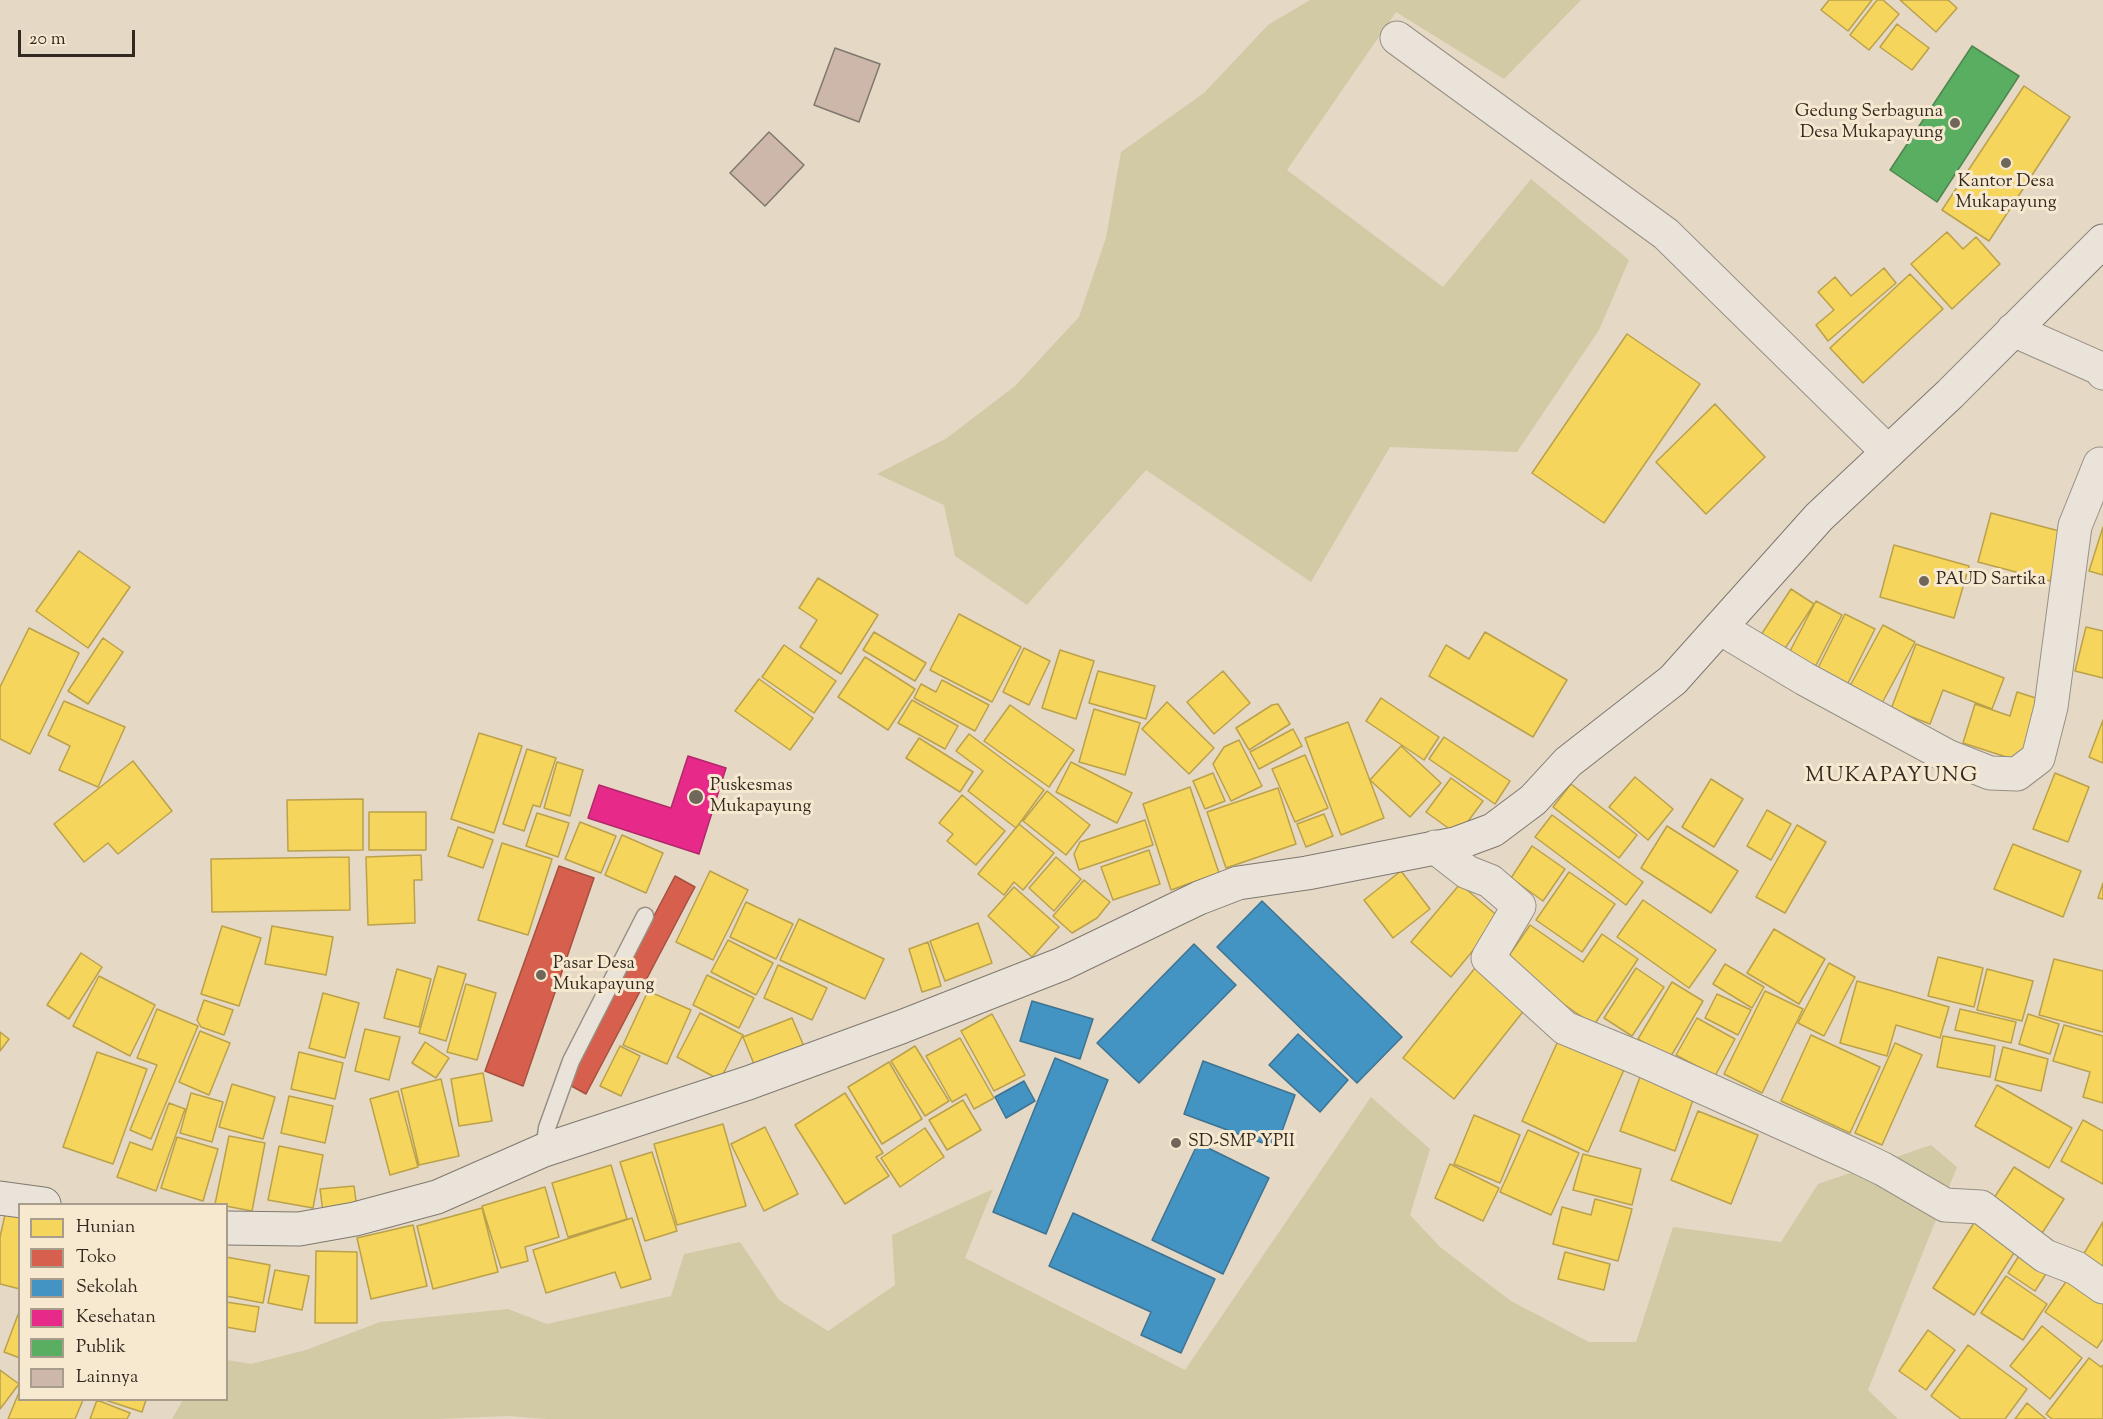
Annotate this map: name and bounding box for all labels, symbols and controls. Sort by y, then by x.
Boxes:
scale bar [21,18,138,56]
text: 20 m [29,27,66,53]
place label: Gedung Serbaguna Desa Mukapayung [1795,102,1943,144]
marker: Gedung Serbaguna Desa Mukapayung [1948,116,1962,130]
marker: Kantor Desa Mukapayung [1999,156,2013,170]
place label: Kantor Desa Mukapayung [1955,172,2057,214]
place label: PAUD Sartika [1936,570,2046,592]
marker: PAUD Sartika [1917,574,1931,588]
district label: MUKAPAYUNG [1805,764,1979,790]
place label: Puskesmas Mukapayung [710,776,811,818]
marker: Puskesmas Mukapayung [687,788,705,806]
place label: Pasar Desa Mukapayung [553,954,654,996]
marker: Pasar Desa Mukapayung [534,968,548,982]
place label: SD-SMP YPII [1188,1132,1295,1154]
marker: SD-SMP YPII [1169,1136,1183,1150]
legend [18,1203,228,1401]
text: Hunian [76,1215,135,1241]
text: Toko [76,1245,116,1271]
text: Sekolah [76,1275,138,1301]
text: Kesehatan [76,1305,156,1331]
text: Publik [76,1335,126,1361]
text: Lainnya [76,1365,138,1391]

